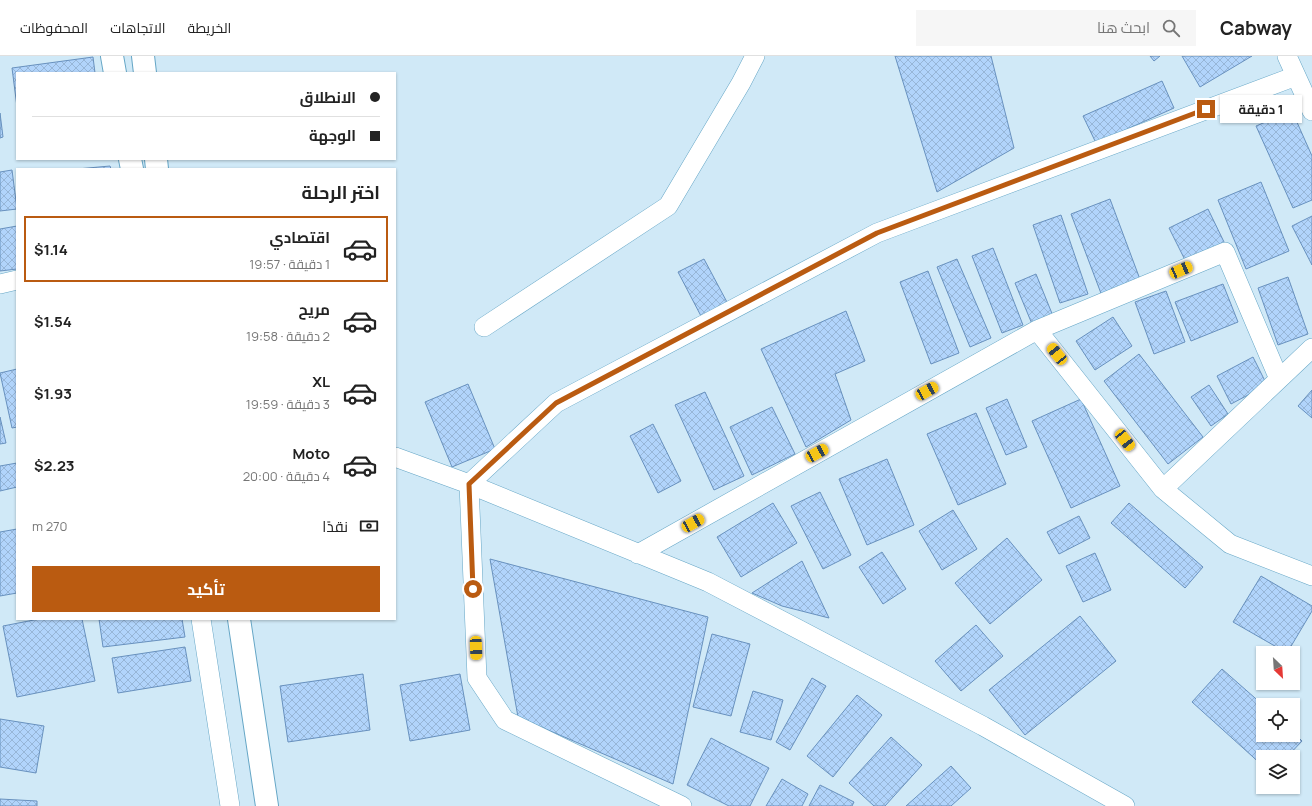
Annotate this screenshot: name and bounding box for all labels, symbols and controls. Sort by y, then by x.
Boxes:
search box [916,10,1196,46]
text: Cabway [1220,15,1292,41]
text: ابحث هنا [1097,17,1150,38]
icon: search [1160,17,1182,39]
text: المحفوظات [20,18,88,37]
text: الاتجاهات [110,18,166,37]
text: الخريطة [188,18,231,37]
text: الانطلاق [300,87,356,108]
callout: 1 دقيقة [1220,95,1302,123]
route end [1197,100,1215,118]
text: 1 دقيقة [1238,100,1284,118]
text: الوجهة [309,125,356,146]
text: اختر الرحلة [302,180,380,204]
text: اقتصادي [270,227,330,248]
icon: car [342,231,378,267]
text: $1.14 [34,239,68,260]
text: 1 دقيقة · 19:57 [249,255,330,273]
car [1168,260,1194,280]
text: مريح [298,299,330,320]
icon: car [342,303,378,339]
text: $1.54 [34,311,72,332]
text: 2 دقيقة · 19:58 [246,327,330,345]
car [1045,341,1069,367]
text: XL [312,371,330,392]
icon: car [342,375,378,411]
car [914,380,940,402]
text: $1.93 [34,383,72,404]
text: 3 دقيقة · 19:59 [246,395,330,413]
car [1113,427,1137,453]
car [804,442,830,464]
text: Moto [293,443,330,464]
icon: car [342,447,378,483]
text: $2.23 [34,455,75,476]
text: 4 دقيقة · 20:00 [243,467,330,485]
car [680,512,706,534]
icon: cash [358,515,380,537]
text: نقدًا [322,516,348,537]
text: 270 m [32,517,68,535]
button: تأكيد [32,566,380,612]
route start [464,580,482,598]
car [470,636,482,660]
north arrow [1256,646,1300,690]
map controls [1256,646,1300,794]
button: locate [1256,698,1300,742]
button: layers [1256,750,1300,794]

